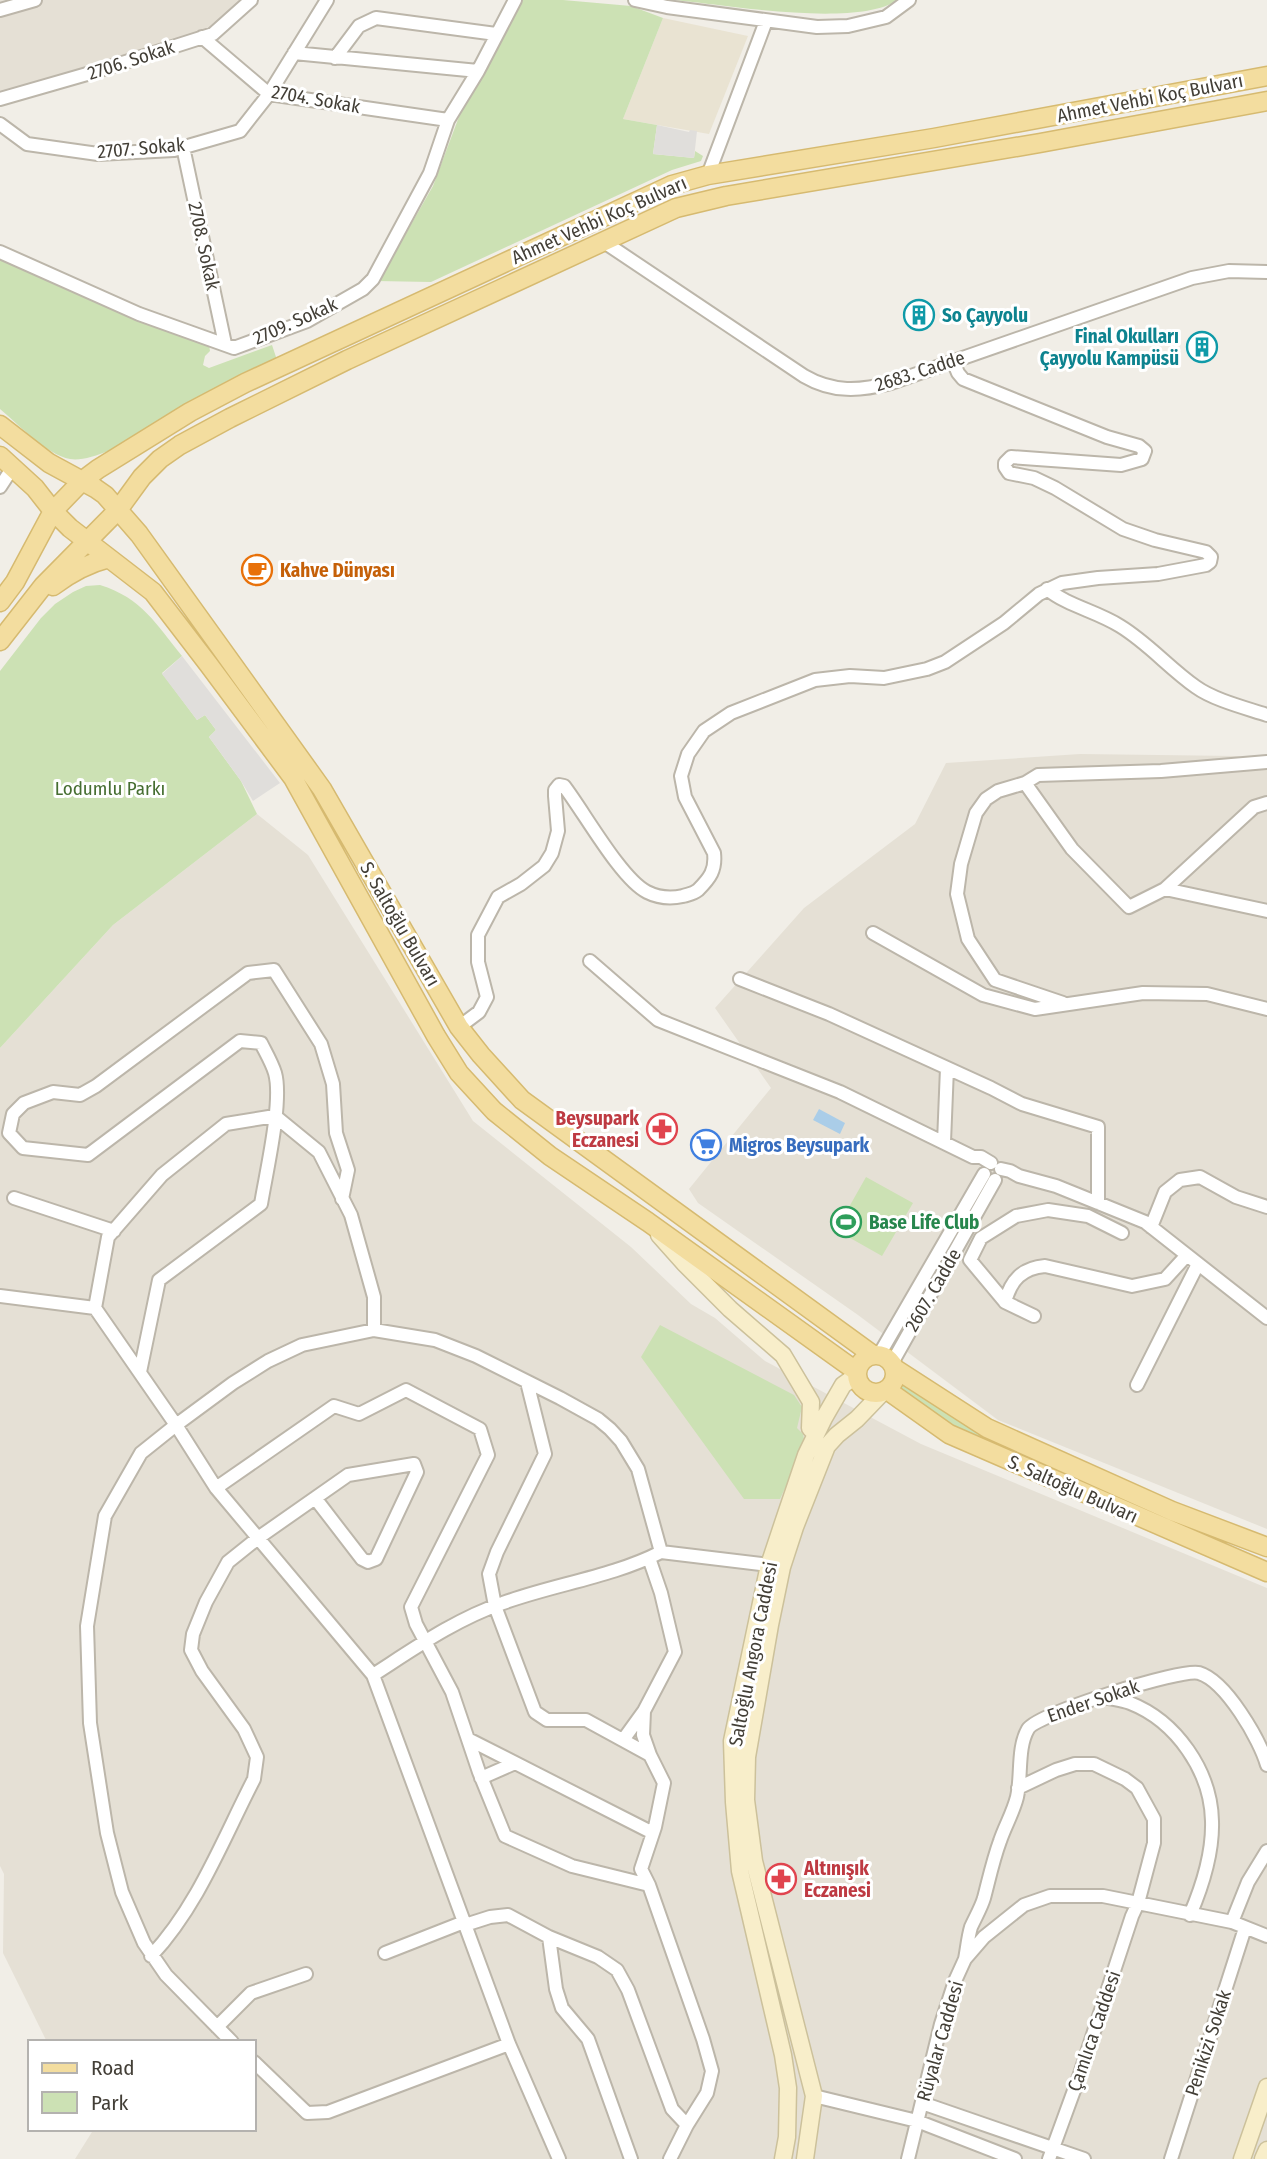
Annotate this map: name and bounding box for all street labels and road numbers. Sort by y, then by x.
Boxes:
street label: 2706. Sokak [85,35,177,85]
street label: Ahmet Vehbi Koç Bulvarı [1055,69,1245,127]
street label: 2704. Sokak [270,80,362,118]
street label: 2707. Sokak [96,133,186,163]
street label: Ahmet Vehbi Koç Bulvarı [508,171,690,269]
street label: 2708. Sokak [183,200,225,292]
street label: 2709. Sokak [250,292,341,350]
street label: 2683. Cadde [872,346,968,396]
street label: S. Saltoğlu Bulvarı [355,858,445,990]
street label: 2607. Cadde [900,1244,966,1336]
street label: S. Saltoğlu Bulvarı [1004,1450,1142,1528]
street label: Saltoğlu Angora Caddesi [724,1560,782,1748]
street label: Ender Sokak [1044,1675,1142,1727]
street label: Çamlıca Caddesi [1063,1968,1125,2094]
street label: Rüyalar Caddesi [912,1978,968,2104]
street label: Penikizi Sokak [1180,1987,1236,2099]

